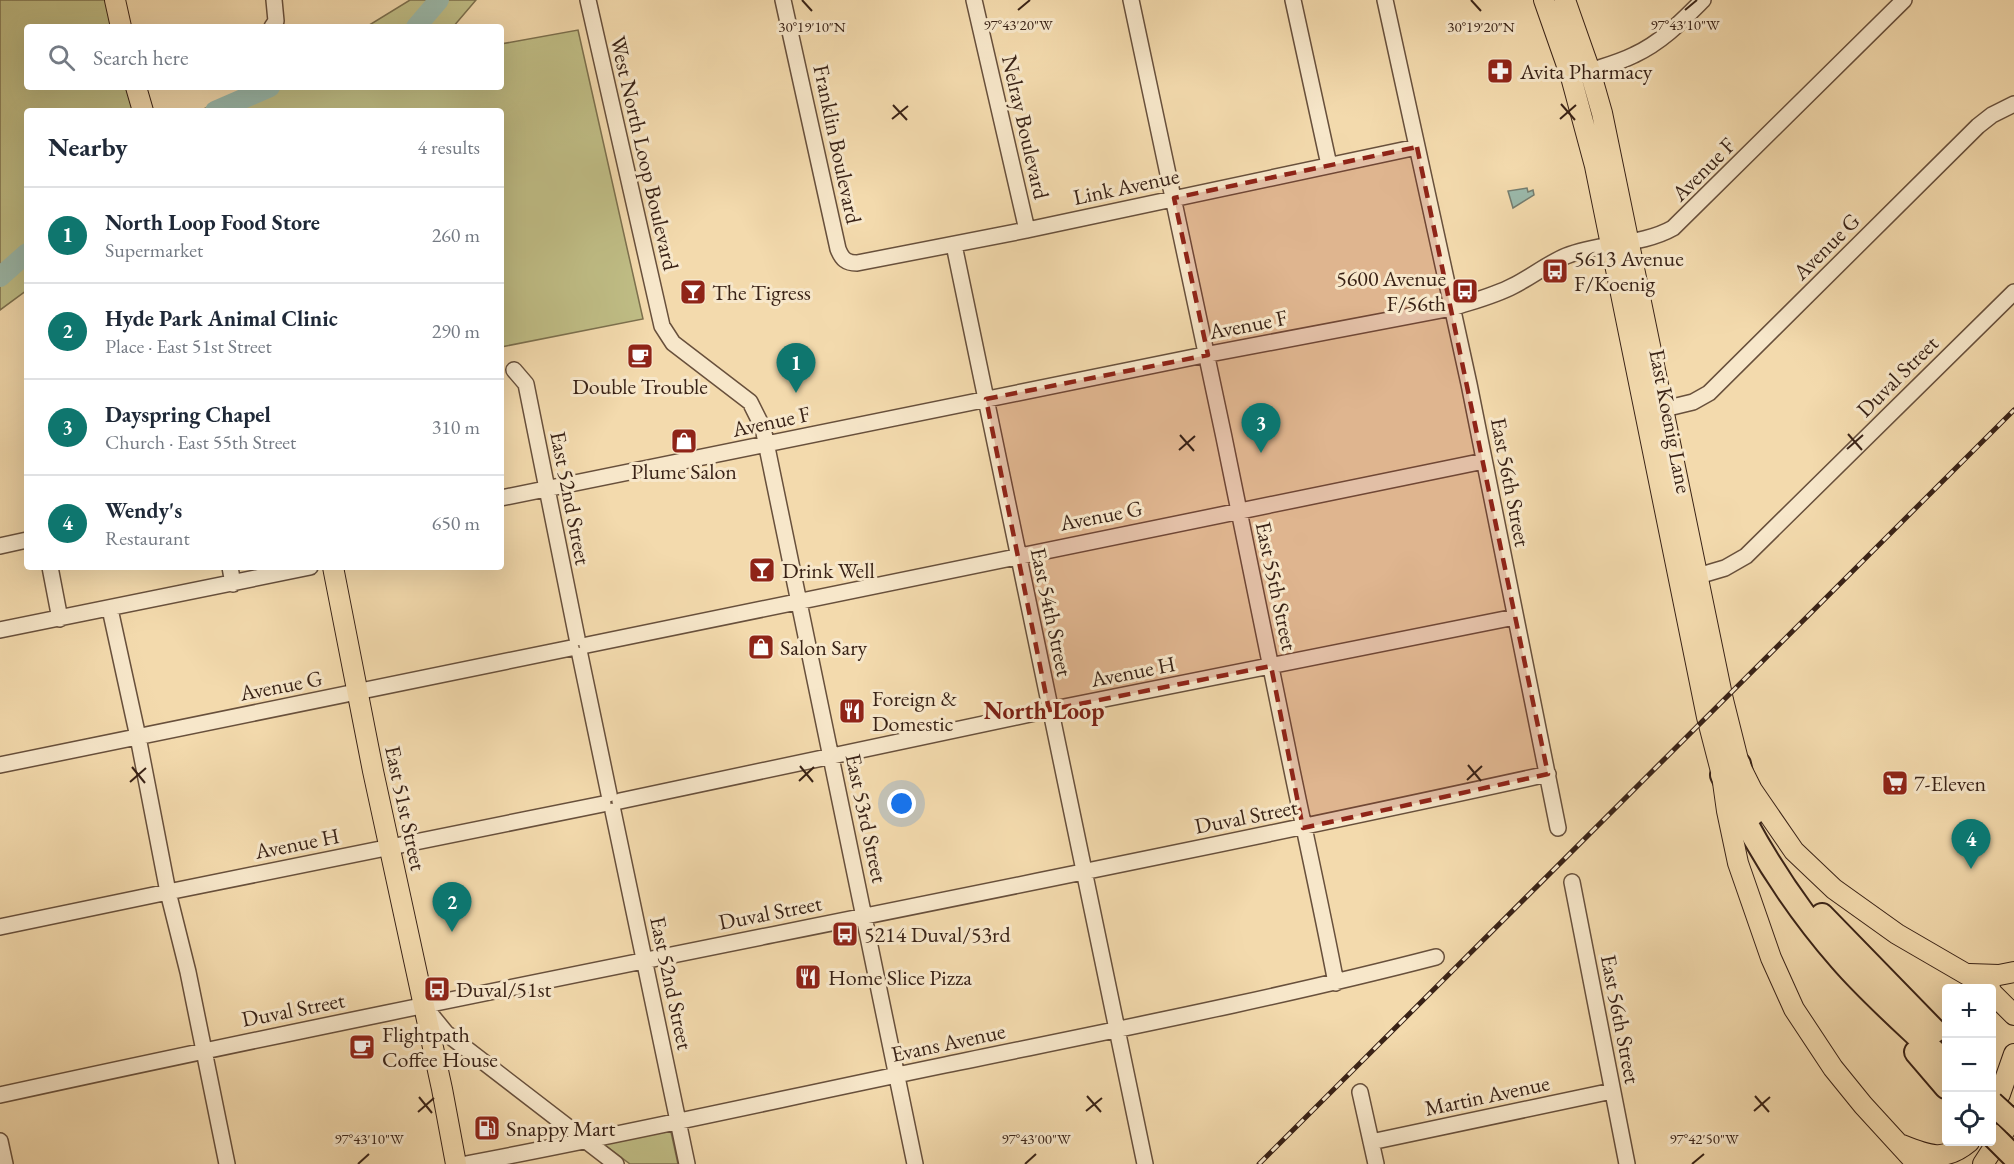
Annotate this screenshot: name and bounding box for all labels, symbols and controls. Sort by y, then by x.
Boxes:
text: 97°43'20"W [983,15,1053,34]
text: 97°43'10"W [1650,15,1720,34]
text: 30°19'10"N [778,17,846,36]
text: 30°19'20"N [1447,17,1515,36]
search box [24,24,504,90]
street label: West North Loop Boulevard [603,33,686,274]
icon: search [45,41,78,74]
text: Search here [93,43,188,72]
street label: Nelray Boulevard [995,52,1056,203]
pharmacy icon: Avita Pharmacy [1485,56,1515,86]
place label: Avita Pharmacy [1519,57,1653,86]
street label: Franklin Boulevard [807,62,869,227]
text: Nearby [48,130,128,164]
street label: Avenue F [1665,131,1741,208]
text: 4 results [417,134,480,160]
street label: Link Avenue [1070,161,1182,212]
street label: Avenue G [1786,207,1866,287]
text: North Loop Food Store [105,208,320,237]
text: 1 [62,222,73,248]
text: 260 m [432,222,480,248]
text: Supermarket [105,237,203,263]
place label: 5613 Avenue F/Koenig [1574,244,1684,298]
bus stop icon: 5613 Avenue F/Koenig [1540,256,1570,286]
place label: 5600 Avenue F/56th [1336,264,1446,318]
bus stop icon: 5600 Avenue F/56th [1450,276,1480,306]
bar icon: The Tigress [678,277,708,307]
place label: The Tigress [712,278,811,307]
street label: Avenue F [1206,303,1290,346]
text: Hyde Park Animal Clinic [105,304,338,333]
text: 2 [62,318,73,344]
text: 290 m [432,318,480,344]
street label: Duval Street [1850,329,1945,423]
text: Place · East 51st Street [105,333,272,359]
cafe icon: Double Trouble [625,341,655,371]
pin: 1 [776,344,816,393]
street label: East Koenig Lane [1642,347,1699,496]
place label: Double Trouble [572,372,708,401]
street label: Avenue F [729,399,813,444]
text: Dayspring Chapel [105,400,271,429]
pin: 3 [1242,404,1280,453]
text: 3 [62,414,73,440]
text: 310 m [432,414,480,440]
street label: East 56th Street [1484,415,1537,549]
shop icon: Plume Salon [669,426,699,456]
text: Church · East 55th Street [105,429,296,455]
street label: East 52nd Street [543,429,598,568]
place label: Plume Salon [631,457,737,486]
street label: Avenue G [1056,493,1145,538]
text: Wendy's [105,496,182,525]
text: 4 [62,510,73,536]
text: 650 m [432,510,480,536]
street label: East 55th Street [1249,519,1304,653]
text: Restaurant [105,525,190,551]
street label: East 54th Street [1024,545,1079,679]
bar icon: Drink Well [747,555,777,585]
place label: Drink Well [782,556,875,585]
shop icon: Salon Sary [746,632,776,662]
place label: Salon Sary [780,633,868,662]
street label: Avenue H [1087,649,1178,694]
street label: Avenue G [236,663,325,708]
place label: Foreign & Domestic [872,684,957,738]
district label: North Loop [984,695,1104,726]
restaurant icon: Foreign & Domestic [837,696,867,726]
street label: East 51st Street [378,743,433,873]
street label: East 53rd Street [839,751,894,885]
supermarket icon: 7-Eleven [1880,768,1910,798]
place label: 7-Eleven [1914,769,1987,798]
your location [887,789,916,818]
street label: Duval Street [1192,792,1300,841]
pin: 4 [1952,820,1990,869]
street label: Avenue H [251,821,342,866]
pin: 2 [432,882,472,932]
street label: Duval Street [716,888,824,937]
street label: East 52nd Street [643,914,700,1053]
bus stop icon: 5214 Duval/53rd [830,919,860,949]
place label: 5214 Duval/53rd [864,920,1011,949]
street label: East 56th Street [1594,952,1647,1086]
restaurant icon: Home Slice Pizza [793,962,823,992]
place label: Home Slice Pizza [828,963,972,992]
bus stop icon: Duval/51st [422,974,452,1004]
place label: Duval/51st [456,975,552,1004]
map controls [1942,984,1996,1146]
button: + [1942,984,1996,1038]
street label: Duval Street [239,985,347,1034]
street label: Evans Avenue [888,1016,1008,1069]
place label: Flightpath Coffee House [382,1020,498,1074]
cafe icon: Flightpath Coffee House [347,1032,377,1062]
button: − [1942,1038,1996,1092]
street label: Martin Avenue [1422,1068,1553,1123]
button: locate [1942,1092,1996,1146]
fuel station icon: Snappy Mart [472,1113,502,1143]
place label: Snappy Mart [506,1114,615,1143]
text: 97°43'10"W [334,1129,404,1148]
text: 97°43'00"W [1001,1129,1071,1148]
text: 97°42'50"W [1669,1129,1739,1148]

